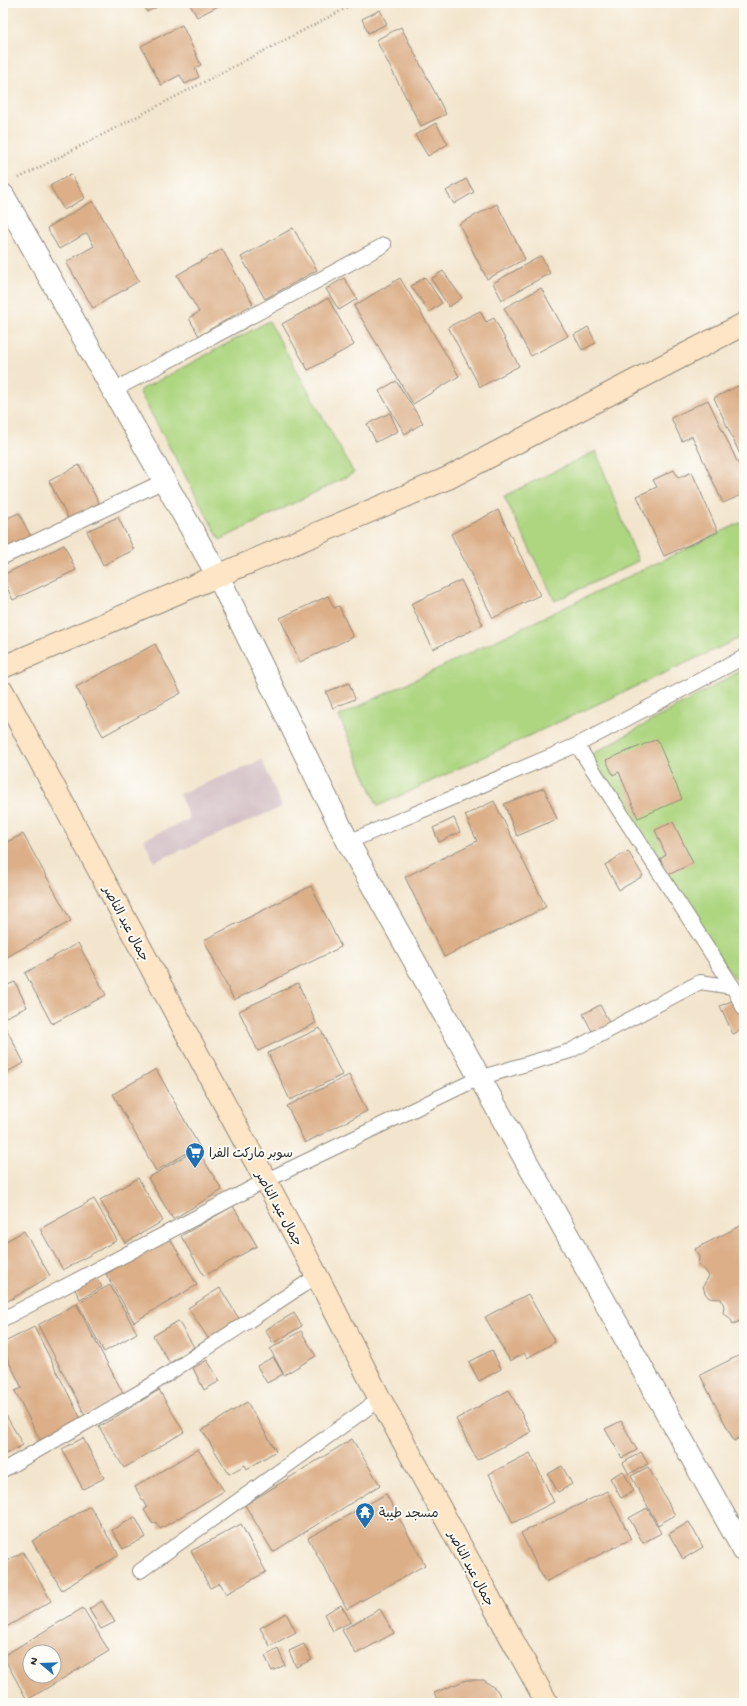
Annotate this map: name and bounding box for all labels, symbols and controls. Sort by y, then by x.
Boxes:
street label: جمال عبد الناصر [98,883,151,965]
supermarket icon: سوبر ماركت الفرا [184,1141,206,1169]
place label: سوبر ماركت الفرا [209,1147,293,1162]
street label: جمال عبد الناصر [251,1168,305,1249]
temple icon: مسجد طيبة [354,1501,376,1529]
place label: مسجد طيبة [379,1507,439,1522]
street label: جمال عبد الناصر [443,1528,496,1610]
north arrow [22,1644,62,1684]
text: N [28,1656,41,1667]

